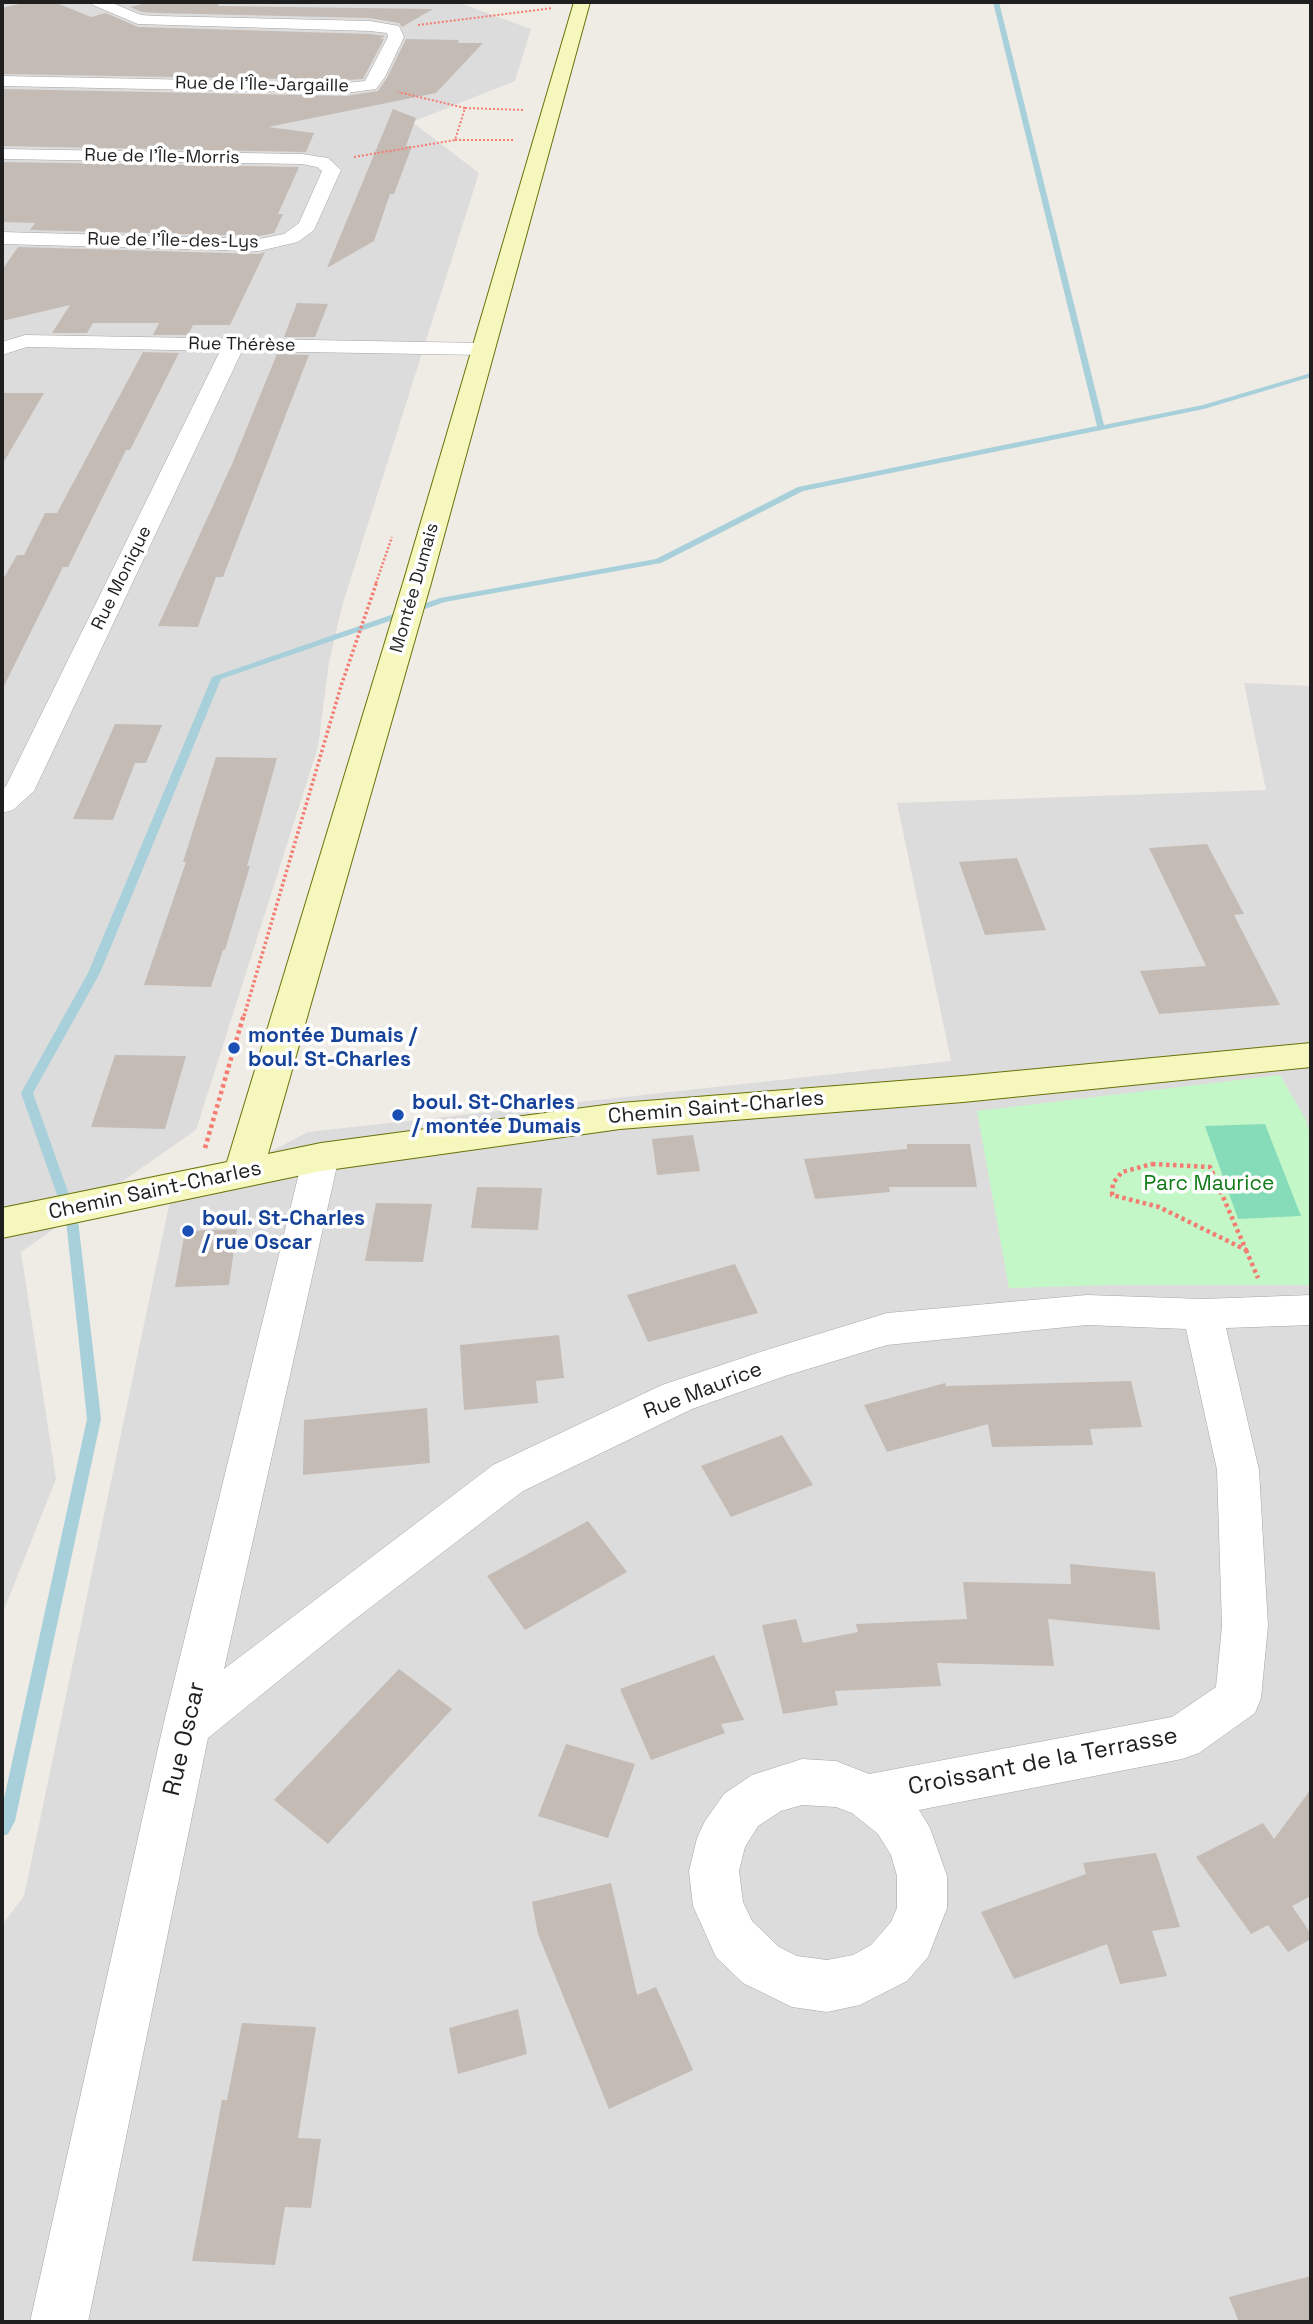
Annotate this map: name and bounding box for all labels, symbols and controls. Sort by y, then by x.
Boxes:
street label: Rue de l'Île-Jargaille [175,73,349,97]
street label: Rue de l'Île-Morris [84,145,240,169]
street label: Rue de l'Île-des-Lys [87,229,259,253]
street label: Rue Thérèse [188,333,296,357]
street label: Montée Dumais [386,521,444,655]
street label: Rue Monique [88,522,156,634]
place label: montée Dumais / boul. St-Charles [248,1023,417,1073]
marker: montée Dumais / boul. St-Charles [226,1040,242,1056]
street label: Chemin Saint-Charles [607,1086,825,1130]
place label: boul. St-Charles / montée Dumais [412,1090,581,1140]
marker: boul. St-Charles / montée Dumais [390,1107,406,1123]
street label: Chemin Saint-Charles [46,1156,264,1226]
park label: Parc Maurice [1144,1171,1274,1197]
place label: boul. St-Charles / rue Oscar [202,1206,365,1256]
marker: boul. St-Charles / rue Oscar [180,1223,196,1239]
street label: Rue Maurice [640,1357,766,1425]
street label: Rue Oscar [158,1679,212,1799]
street label: Croissant de la Terrasse [906,1722,1180,1802]

